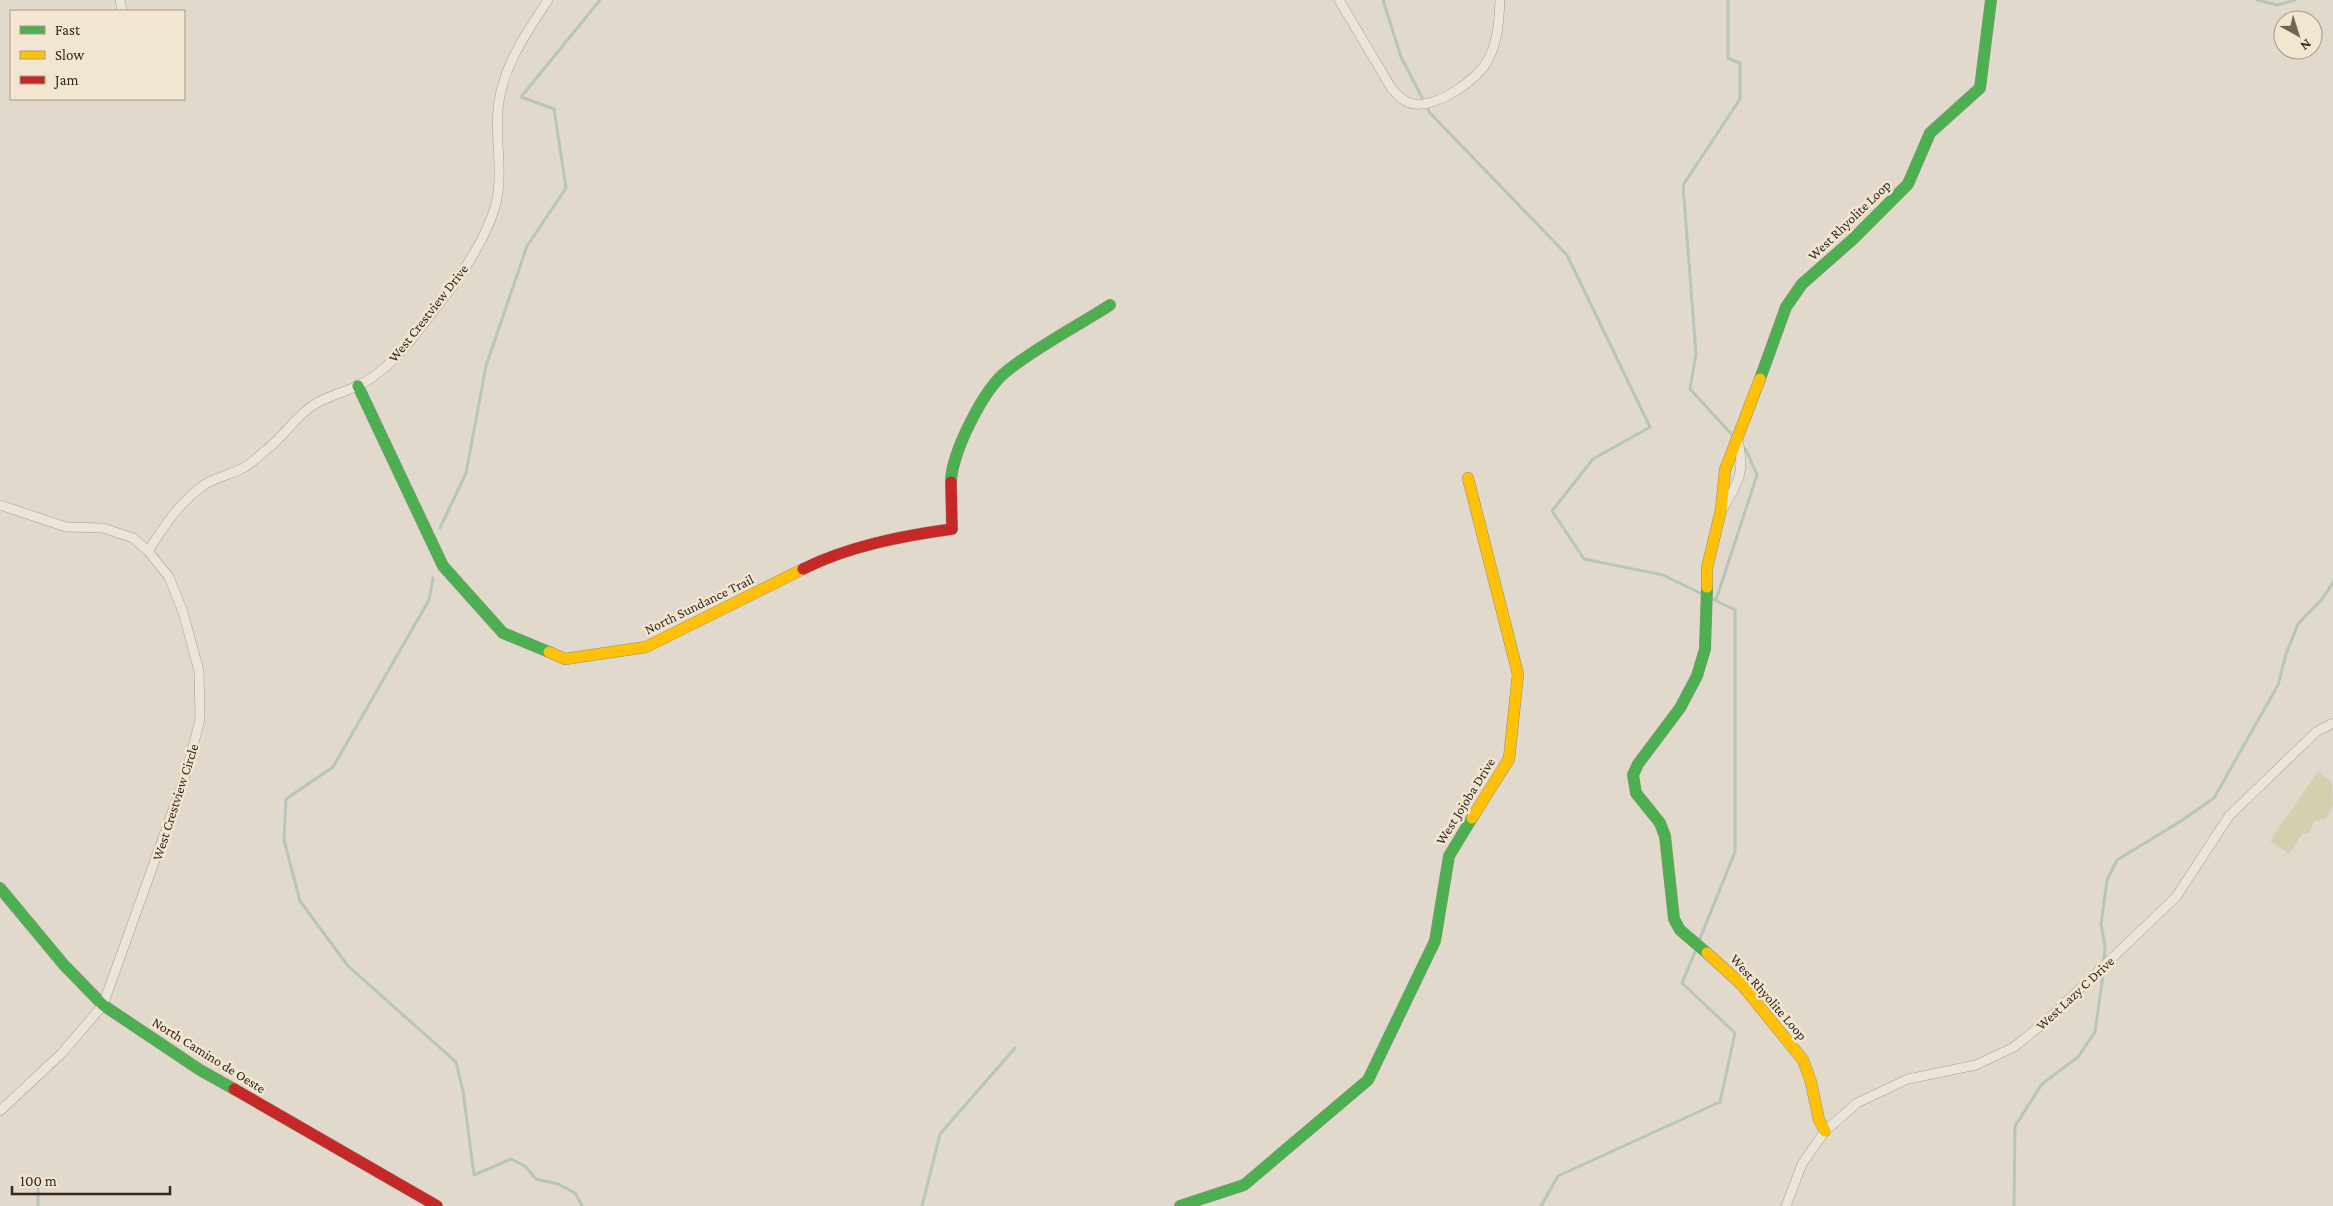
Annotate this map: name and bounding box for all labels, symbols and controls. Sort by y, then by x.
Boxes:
legend [10,10,185,100]
north arrow [2273,10,2323,60]
text: Fast [55,22,81,38]
text: N [2297,36,2315,55]
text: Slow [55,47,85,63]
text: Jam [53,72,78,89]
street label: West Rhyolite Loop [1804,177,1894,263]
street label: West Crestview Drive [385,261,471,365]
street label: North Sundance Trail [642,571,756,637]
street label: West Crestview Circle [149,742,201,862]
street label: West Jojoba Drive [1432,755,1499,848]
street label: West Rhyolite Loop [1727,951,1811,1043]
street label: West Lazy C Drive [2033,953,2117,1033]
street label: North Camino de Oeste [149,1014,269,1096]
scale bar [12,1164,170,1196]
text: 100 m [20,1173,57,1189]

